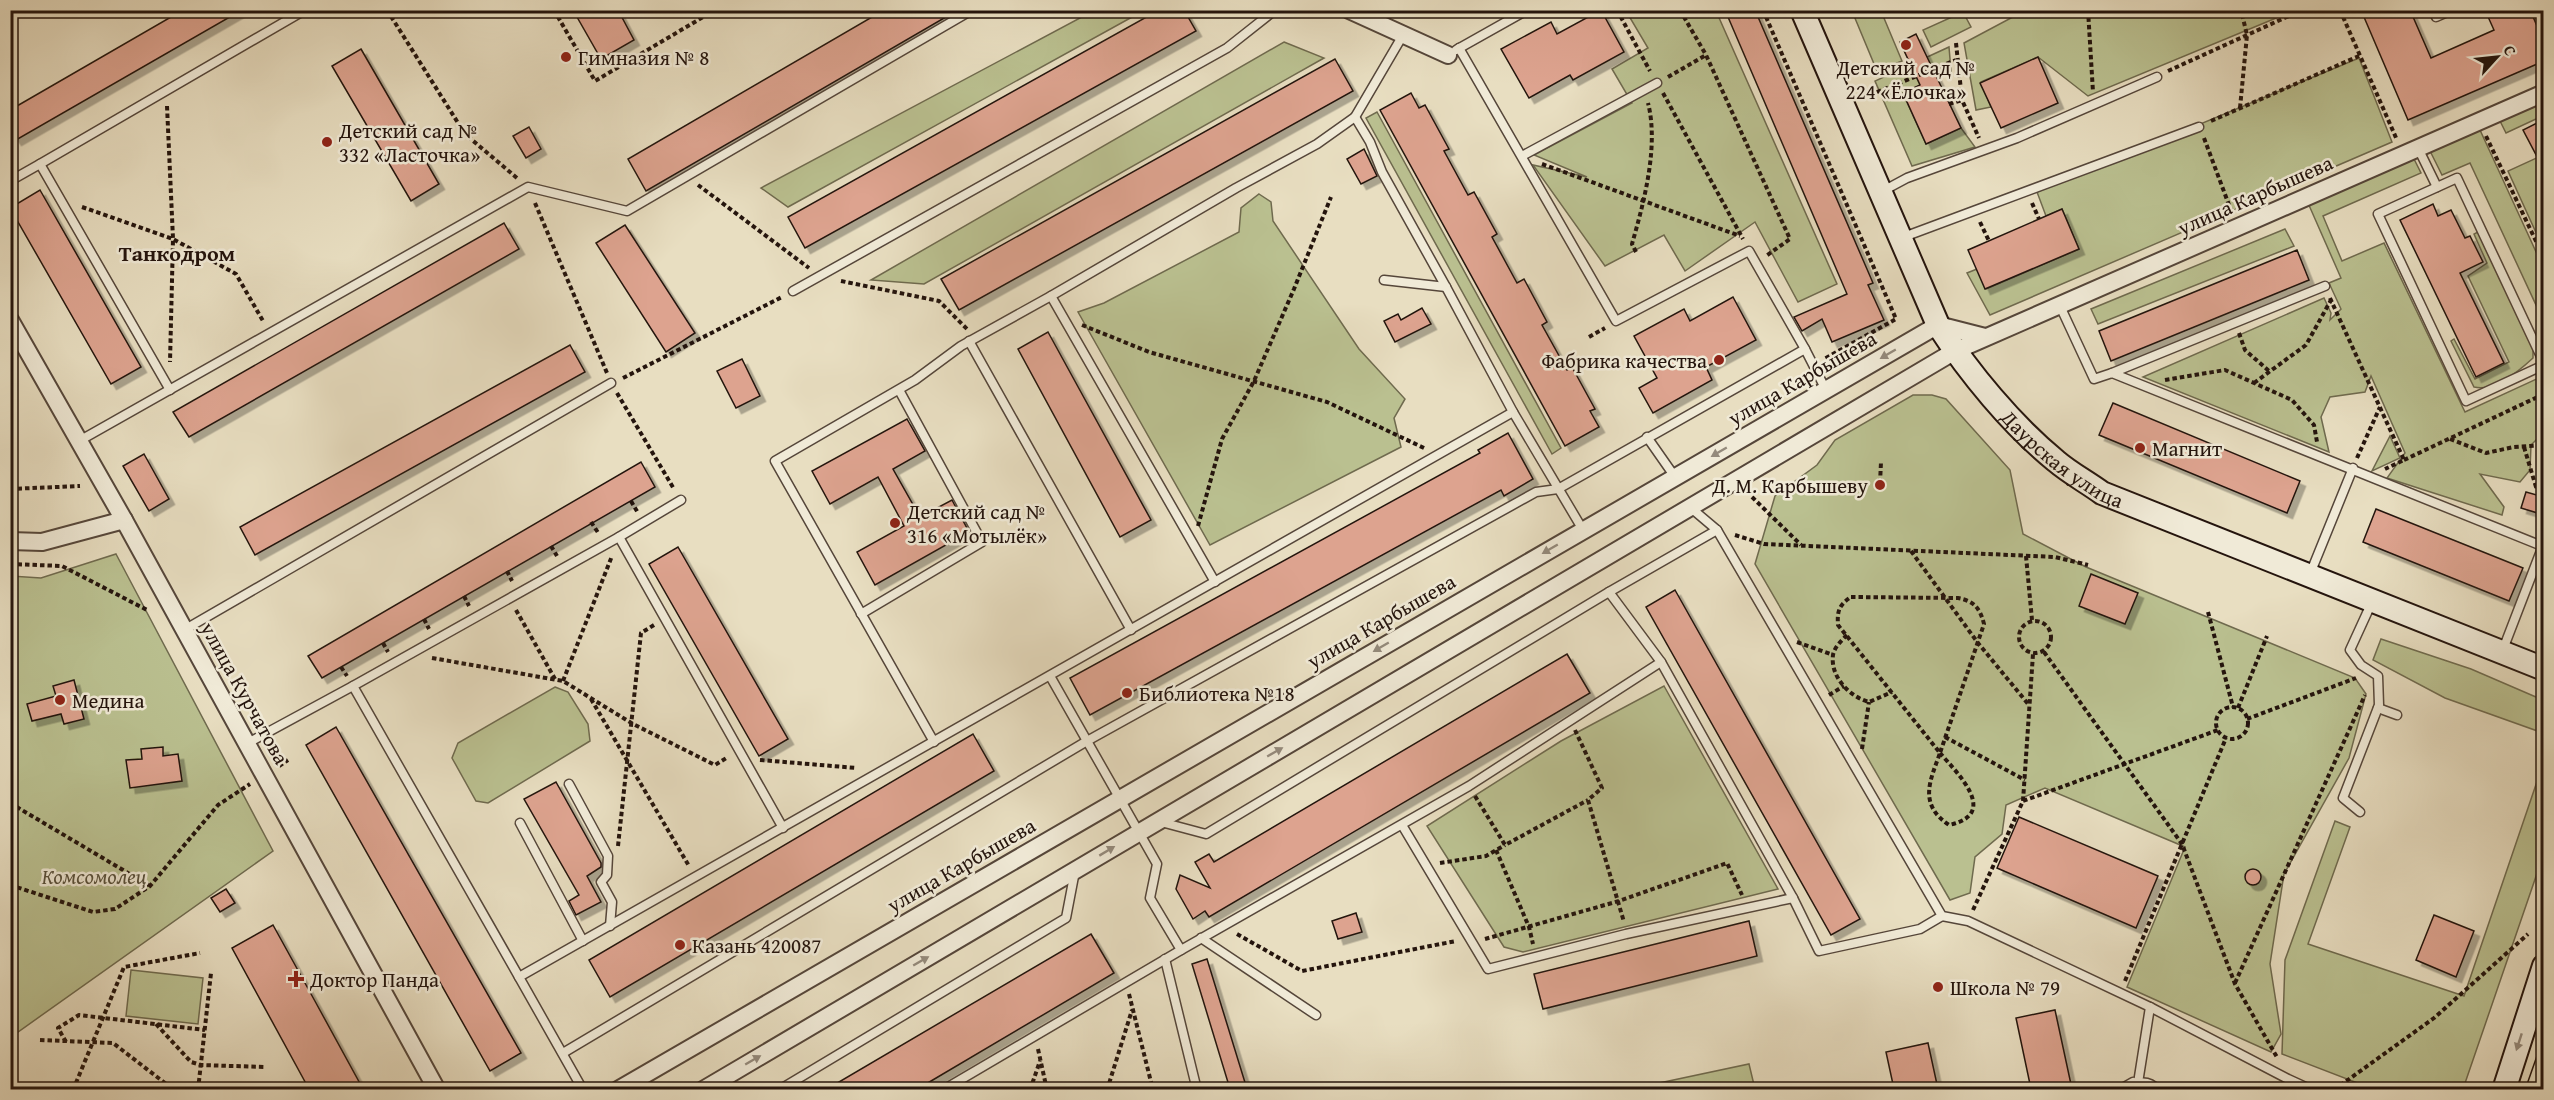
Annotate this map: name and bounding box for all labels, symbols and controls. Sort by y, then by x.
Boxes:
north arrow [2467,27,2527,87]
marker: Детский сад № 224 «Ёлочка» [1899,38,1913,52]
text: С [2498,41,2523,60]
place label: Гимназия № 8 [578,42,709,73]
marker: Гимназия № 8 [559,50,573,64]
place label: Детский сад № 224 «Ёлочка» [1836,52,1975,107]
place label: Детский сад № 332 «Ласточка» [338,115,480,170]
marker: Детский сад № 332 «Ласточка» [320,135,334,149]
street label: улица Карбышева [2172,147,2338,244]
district label: Танкодром [119,237,235,269]
street label: улица Карбышева [1721,323,1882,434]
place label: Фабрика качества [1541,345,1707,376]
one-way arrow [1879,349,1896,359]
marker: Фабрика качества [1712,353,1726,367]
street label: Даурская улица [1994,402,2128,516]
place label: Магнит [2152,433,2222,464]
marker: Магнит [2133,441,2147,455]
one-way arrow [1710,447,1727,457]
place label: Д. М. Карбышеву [1711,470,1868,501]
marker: Д. М. Карбышеву [1873,478,1887,492]
place label: Детский сад № 316 «Мотылёк» [906,496,1047,551]
marker: Детский сад № 316 «Мотылёк» [888,516,902,530]
one-way arrow [1541,544,1558,554]
street label: улица Карбышева [1300,566,1461,677]
street label: улица Курчатова [193,615,297,770]
one-way arrow [1372,642,1389,652]
place label: Библиотека №18 [1139,678,1295,709]
place label: Медина [72,685,144,716]
marker: Библиотека №18 [1120,686,1134,700]
marker: Медина [53,693,67,707]
one-way arrow [1267,747,1284,757]
street label: улица Карбышева [880,810,1041,921]
one-way arrow [1099,846,1115,857]
park label: Комсомолец [42,861,147,892]
place label: Казань 420087 [692,930,821,961]
marker: Казань 420087 [673,938,687,952]
one-way arrow [913,956,930,966]
place label: Доктор Панда [309,964,439,995]
marker: Доктор Панда [287,970,305,988]
place label: Школа № 79 [1950,972,2060,1003]
marker: Школа № 79 [1931,980,1945,994]
one-way arrow [2514,1033,2523,1051]
one-way arrow [745,1055,762,1065]

